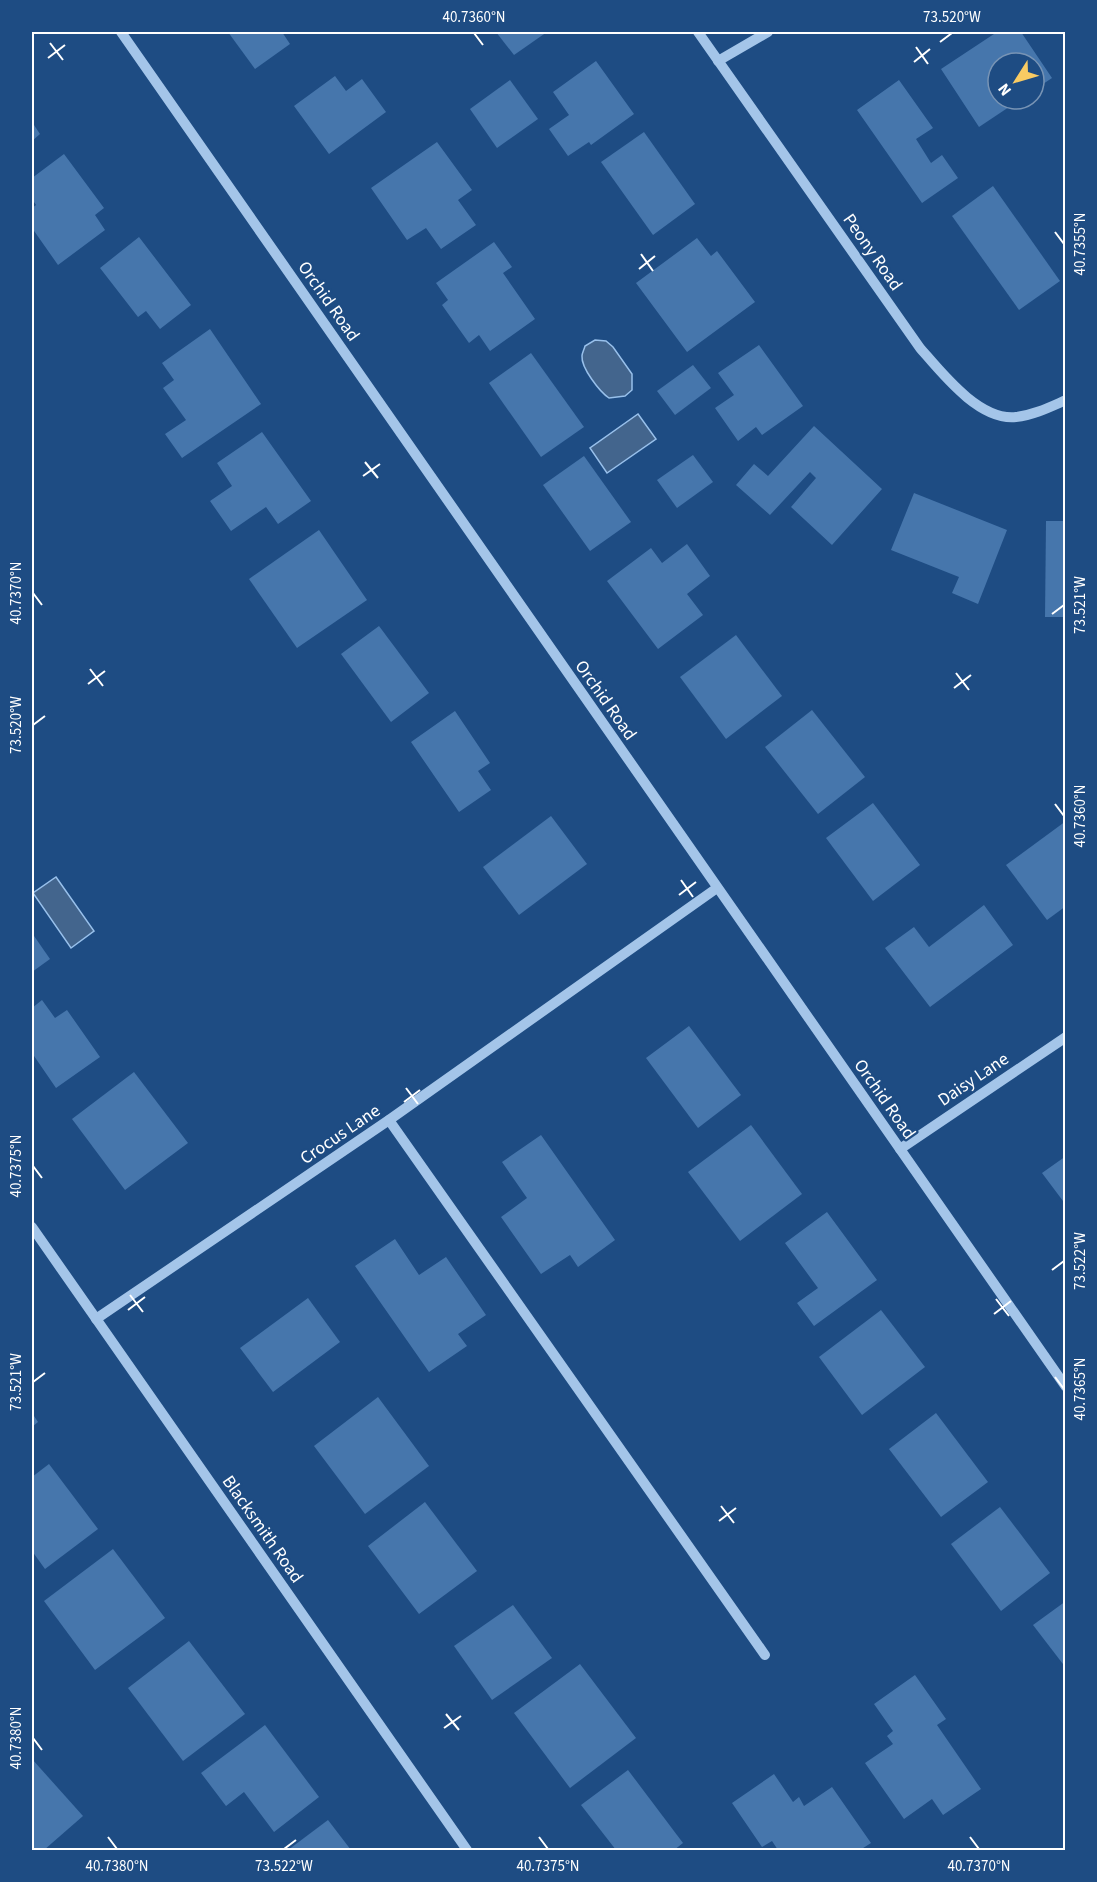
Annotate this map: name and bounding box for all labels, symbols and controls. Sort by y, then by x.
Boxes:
text: 40.7360°N [442,7,506,28]
text: 73.520°W [923,7,981,28]
north arrow [986,51,1046,111]
text: N [993,79,1017,100]
street label: Peony Road [837,209,908,296]
text: 40.7355°N [1070,212,1091,276]
street label: Orchid Road [292,256,365,346]
text: 40.7370°N [6,561,27,625]
text: 73.521°W [1070,576,1091,634]
street label: Orchid Road [569,655,642,745]
text: 73.520°W [6,696,27,754]
text: 40.7360°N [1070,784,1091,848]
street label: Daisy Lane [933,1046,1014,1112]
street label: Orchid Road [848,1054,921,1144]
street label: Crocus Lane [295,1098,385,1170]
text: 40.7375°N [6,1134,27,1198]
text: 73.522°W [1070,1232,1091,1290]
text: 73.521°W [6,1353,27,1411]
text: 40.7365°N [1070,1357,1091,1421]
street label: Blacksmith Road [216,1470,309,1588]
text: 40.7380°N [6,1706,27,1770]
text: 40.7380°N [85,1856,149,1877]
text: 73.522°W [255,1856,313,1877]
text: 40.7375°N [516,1856,580,1877]
text: 40.7370°N [947,1856,1011,1877]

